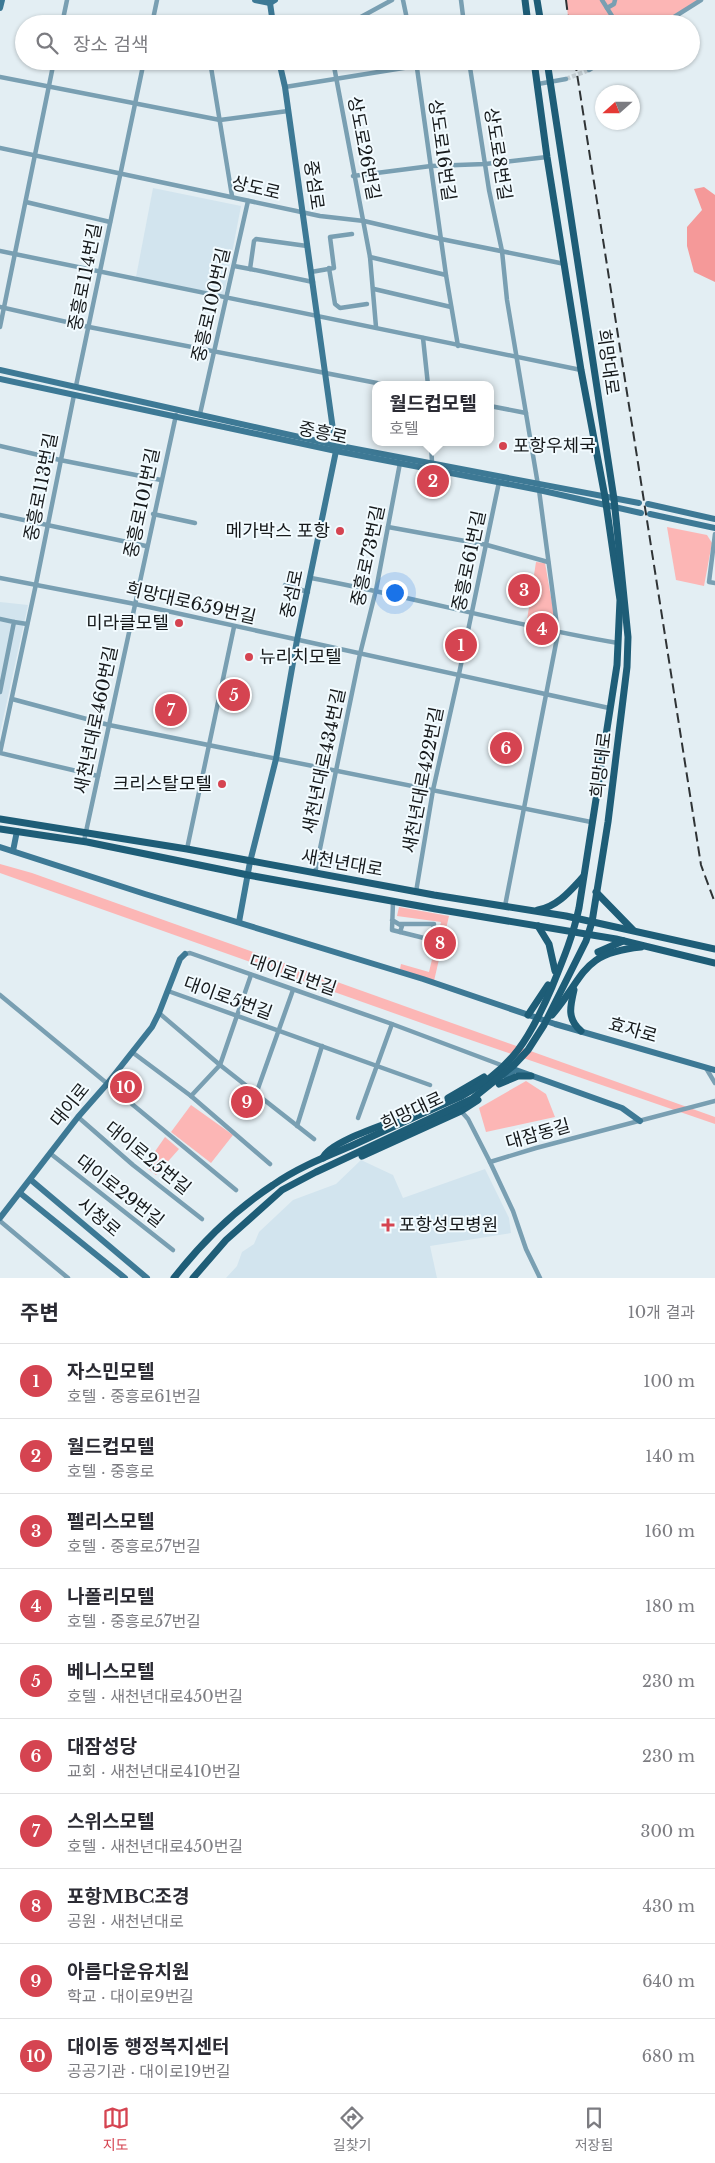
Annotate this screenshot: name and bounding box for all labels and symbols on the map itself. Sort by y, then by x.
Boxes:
north arrow [595,85,640,130]
street label: 상도로26번길 [343,94,385,202]
street label: 상도로16번길 [424,98,460,202]
street label: 상도로8번길 [480,106,516,202]
street label: 중섬로 [300,159,328,211]
street label: 상도로 [229,172,283,204]
street label: 중흥로114번길 [64,221,106,333]
street label: 중흥로100번길 [187,246,235,364]
street label: 희망대로 [592,328,624,396]
street label: 중흥로 [296,417,350,449]
street label: 중흥로113번길 [20,431,62,543]
place label: 포항우체국 [513,435,596,457]
marker: 포항우체국 [497,440,509,452]
street label: 중흥로101번길 [120,446,164,560]
pin: 2 [417,462,449,500]
street label: 중흥로73번길 [347,503,389,609]
street label: 중흥로61번길 [448,509,490,613]
place label: 메가박스 포항 [225,520,330,542]
marker: 메가박스 포항 [334,525,346,537]
street label: 중섬로 [276,567,308,621]
pin: 3 [508,571,540,609]
street label: 희망대로659번길 [124,577,258,629]
your location [382,580,408,606]
pin: 4 [526,610,558,648]
place label: 미라클모텔 [86,612,169,634]
marker: 미라클모텔 [173,617,185,629]
pin: 1 [445,626,477,664]
street label: 새천년대로460번길 [70,644,122,796]
place label: 뉴리치모텔 [259,646,342,668]
marker: 뉴리치모텔 [243,651,255,663]
pin: 5 [218,676,250,714]
street label: 새천년대로434번길 [298,686,350,836]
pin: 7 [155,691,187,729]
street label: 새천년대로422번길 [398,705,448,855]
pin: 6 [490,729,522,767]
street label: 희망대로 [586,731,616,799]
place label: 크리스탈모텔 [113,773,212,795]
marker: 크리스탈모텔 [216,778,228,790]
street label: 새천년대로 [299,845,385,881]
pin: 8 [424,924,456,962]
street label: 대이로1번길 [246,950,340,1000]
street label: 대이로5번길 [181,972,275,1024]
street label: 효자로 [606,1013,660,1047]
pin: 10 [110,1068,142,1106]
street label: 대이로 [46,1079,94,1131]
pin: 9 [231,1083,263,1121]
street label: 희망대로 [377,1087,447,1135]
street label: 대잠동길 [503,1114,573,1154]
street label: 대이로25번길 [101,1117,195,1199]
street label: 대이로29번길 [72,1150,168,1232]
street label: 시청로 [73,1193,125,1241]
place label: 포항성모병원 [399,1214,498,1236]
marker: 포항성모병원 [381,1218,395,1232]

